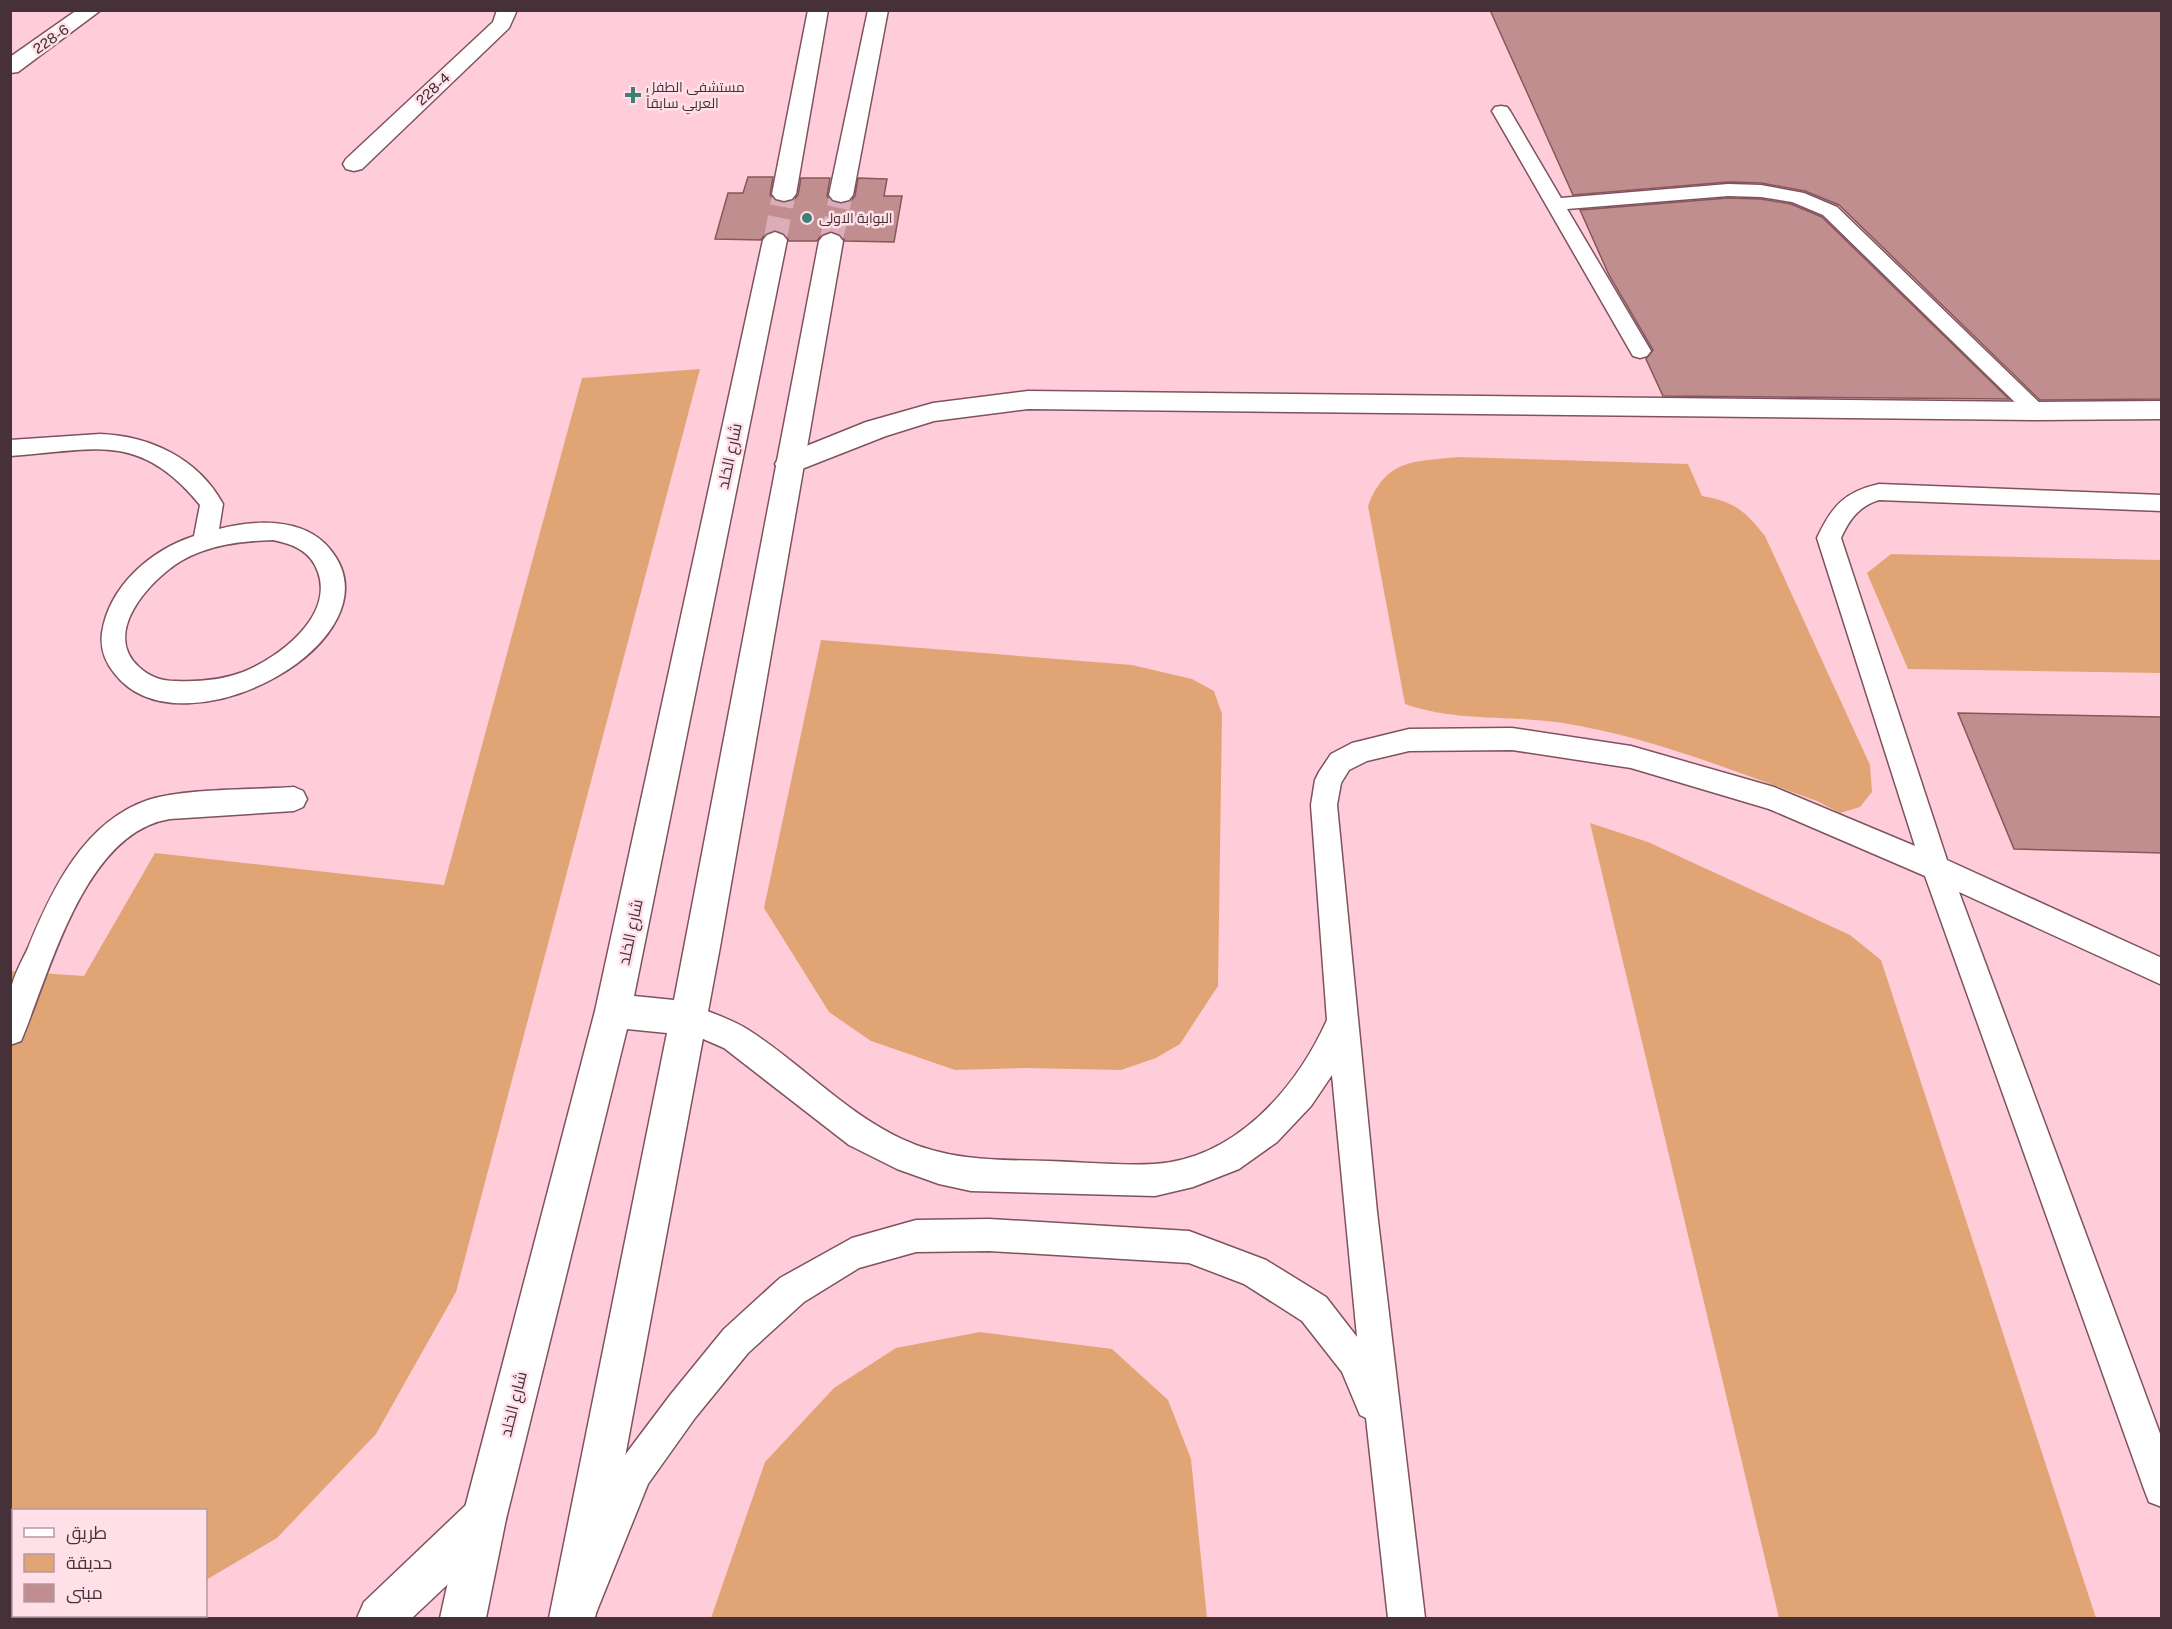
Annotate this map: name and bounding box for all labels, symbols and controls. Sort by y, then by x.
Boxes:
street label: 228-6 [30,21,72,57]
street label: 228-4 [413,69,453,108]
place label: مستشفى الطفل العربي سابقاً [646,79,745,115]
marker: مستشفى الطفل العربي سابقاً [624,86,642,104]
place label: البوابة الاولى [819,210,893,226]
marker: البوابة الاولى [800,211,814,225]
street label: شارع الخلد [713,421,748,491]
street label: شارع الخلد [614,897,649,967]
street label: شارع الخلد [496,1369,533,1439]
legend [12,1509,207,1617]
text: طريق [66,1522,107,1545]
text: حديقة [66,1552,112,1573]
text: مبنى [66,1582,103,1604]

